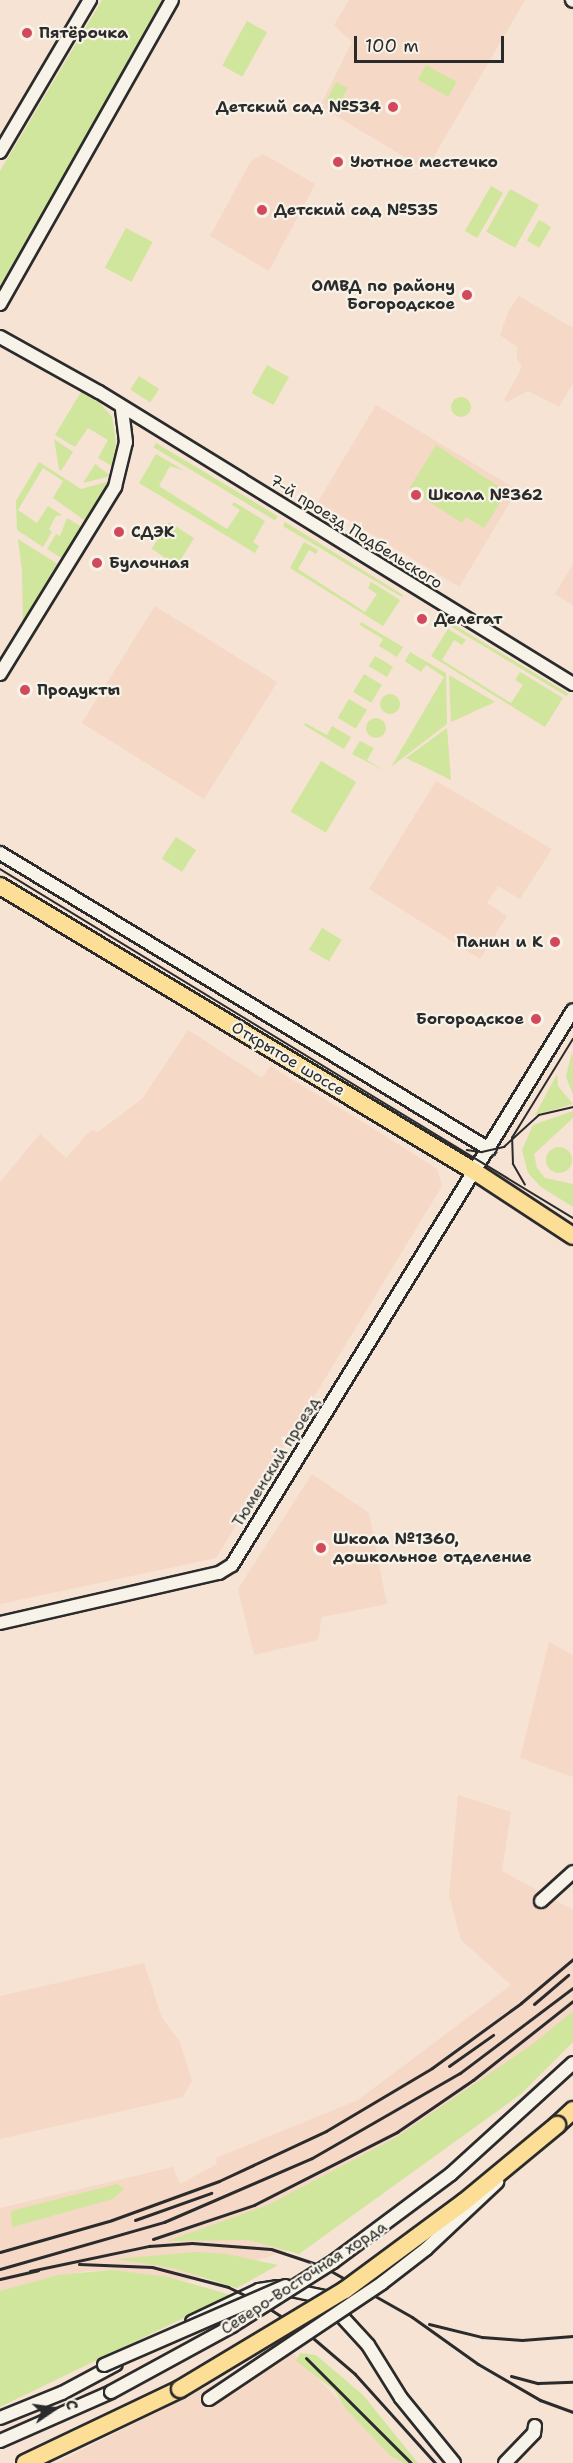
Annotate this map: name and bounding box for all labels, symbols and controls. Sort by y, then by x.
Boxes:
place label: Пятёрочка [39,23,128,43]
scale bar [357,24,507,62]
marker: Пятёрочка [20,26,34,40]
text: 100 m [365,34,419,58]
place label: Детский сад №534 [216,97,381,117]
marker: Детский сад №534 [386,100,400,114]
place label: Уютное местечко [350,152,498,172]
marker: Уютное местечко [331,155,345,169]
place label: Детский сад №535 [274,200,438,220]
marker: Детский сад №535 [255,203,269,217]
place label: ОМВД по району Богородское [311,276,455,314]
marker: ОМВД по району Богородское [460,288,474,302]
street label: 7-й проезд Подбельского [266,471,446,593]
place label: Школа №362 [428,485,543,505]
marker: Школа №362 [409,488,423,502]
place label: СДЭК [131,522,175,542]
marker: СДЭК [112,525,126,539]
place label: Булочная [109,553,189,573]
marker: Булочная [90,556,104,570]
place label: Делегат [434,609,503,629]
marker: Делегат [415,612,429,626]
place label: Продукты [37,680,120,700]
marker: Продукты [18,683,32,697]
place label: Панин и К [457,932,543,952]
marker: Панин и К [548,935,562,949]
place label: Богородское [416,1009,524,1029]
marker: Богородское [529,1012,543,1026]
street label: Открытое шоссе [228,1018,348,1100]
street label: Тюменский проезд [228,1393,324,1531]
place label: Школа №1360, дошкольное отделение [333,1529,532,1567]
marker: Школа №1360, дошкольное отделение [314,1541,328,1555]
street label: Северо-Восточная хорда [218,2217,390,2339]
north arrow [24,2379,84,2439]
text: С [61,2398,83,2412]

